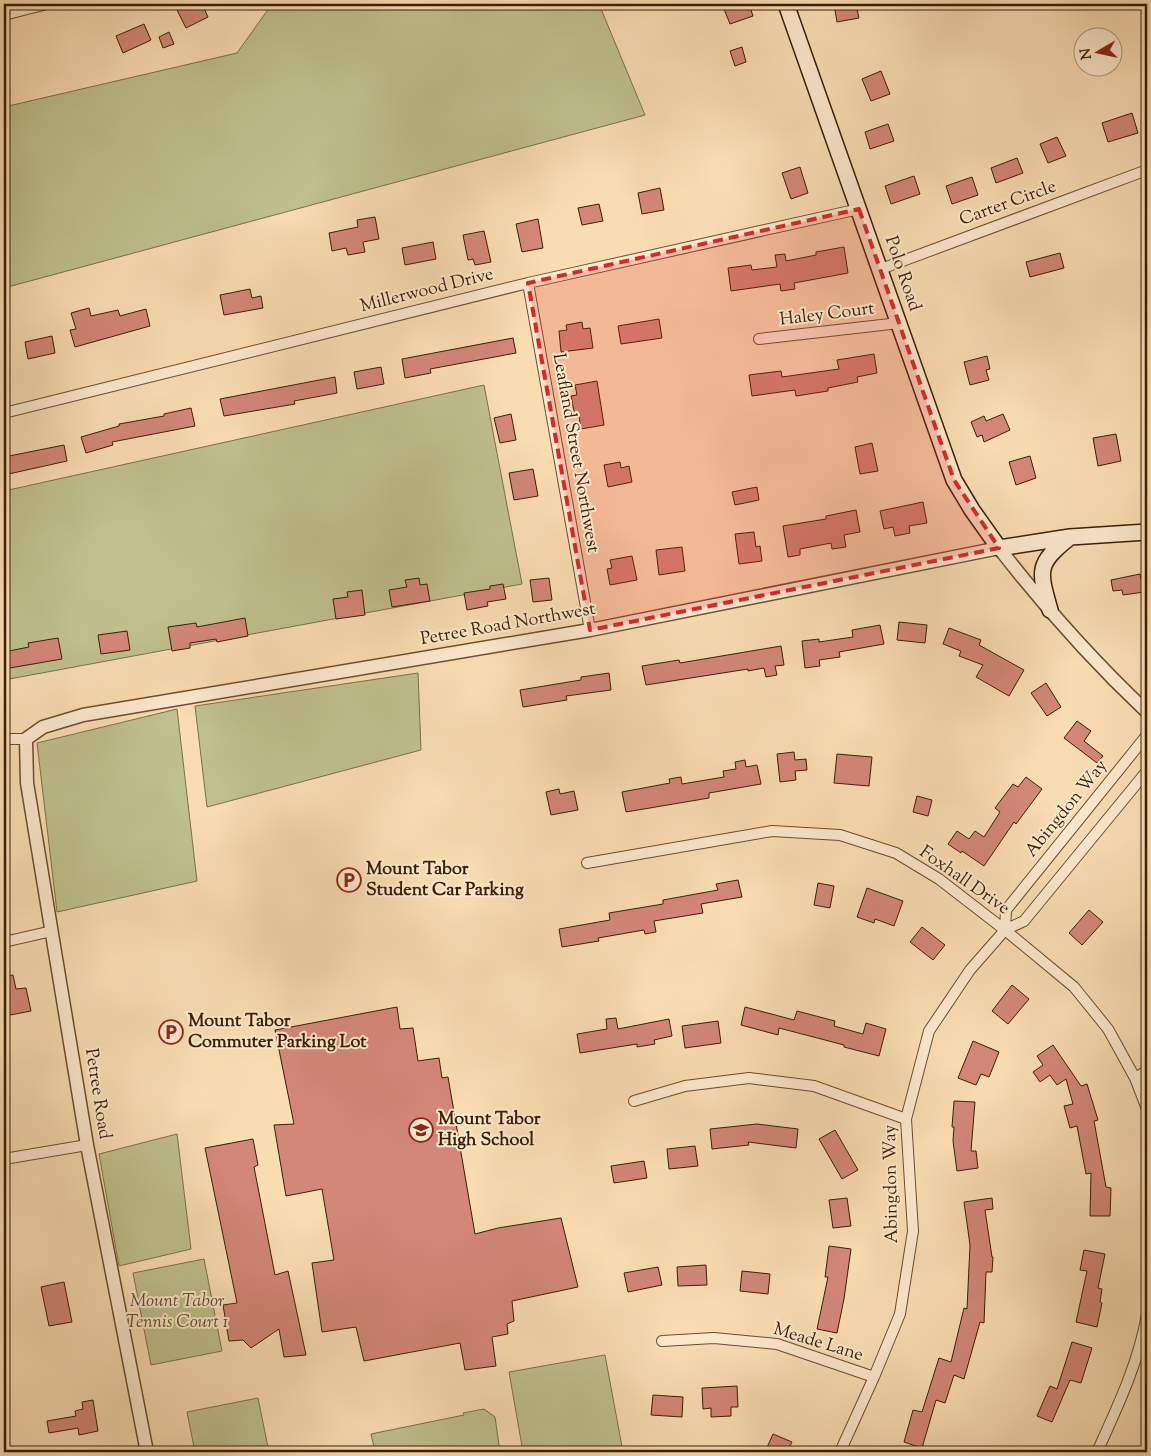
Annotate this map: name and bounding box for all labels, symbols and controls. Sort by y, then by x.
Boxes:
north arrow [1074,28,1124,78]
text: N [1076,47,1098,61]
street label: Carter Circle [956,174,1060,234]
street label: Polo Road [877,233,927,315]
street label: Millerwood Drive [358,262,496,320]
street label: Haley Court [778,296,876,334]
street label: Leafland Street Northwest [545,351,605,555]
street label: Petree Road Northwest [418,597,598,653]
street label: Abingdon Way [1020,755,1115,863]
street label: Foxhall Drive [913,840,1015,922]
place label: Mount Tabor Student Car Parking [366,857,524,904]
parking icon: Mount Tabor Student Car Parking [336,867,362,893]
place label: Mount Tabor Commuter Parking Lot [188,1009,367,1056]
parking icon: Mount Tabor Commuter Parking Lot [158,1019,184,1045]
street label: Petree Road [77,1047,117,1141]
place label: Mount Tabor High School [438,1107,541,1154]
school or university icon: Mount Tabor High School [408,1117,434,1143]
street label: Abingdon Way [878,1124,906,1244]
park label: Mount Tabor Tennis Court 1 [126,1289,229,1336]
street label: Meade Lane [770,1317,866,1369]

